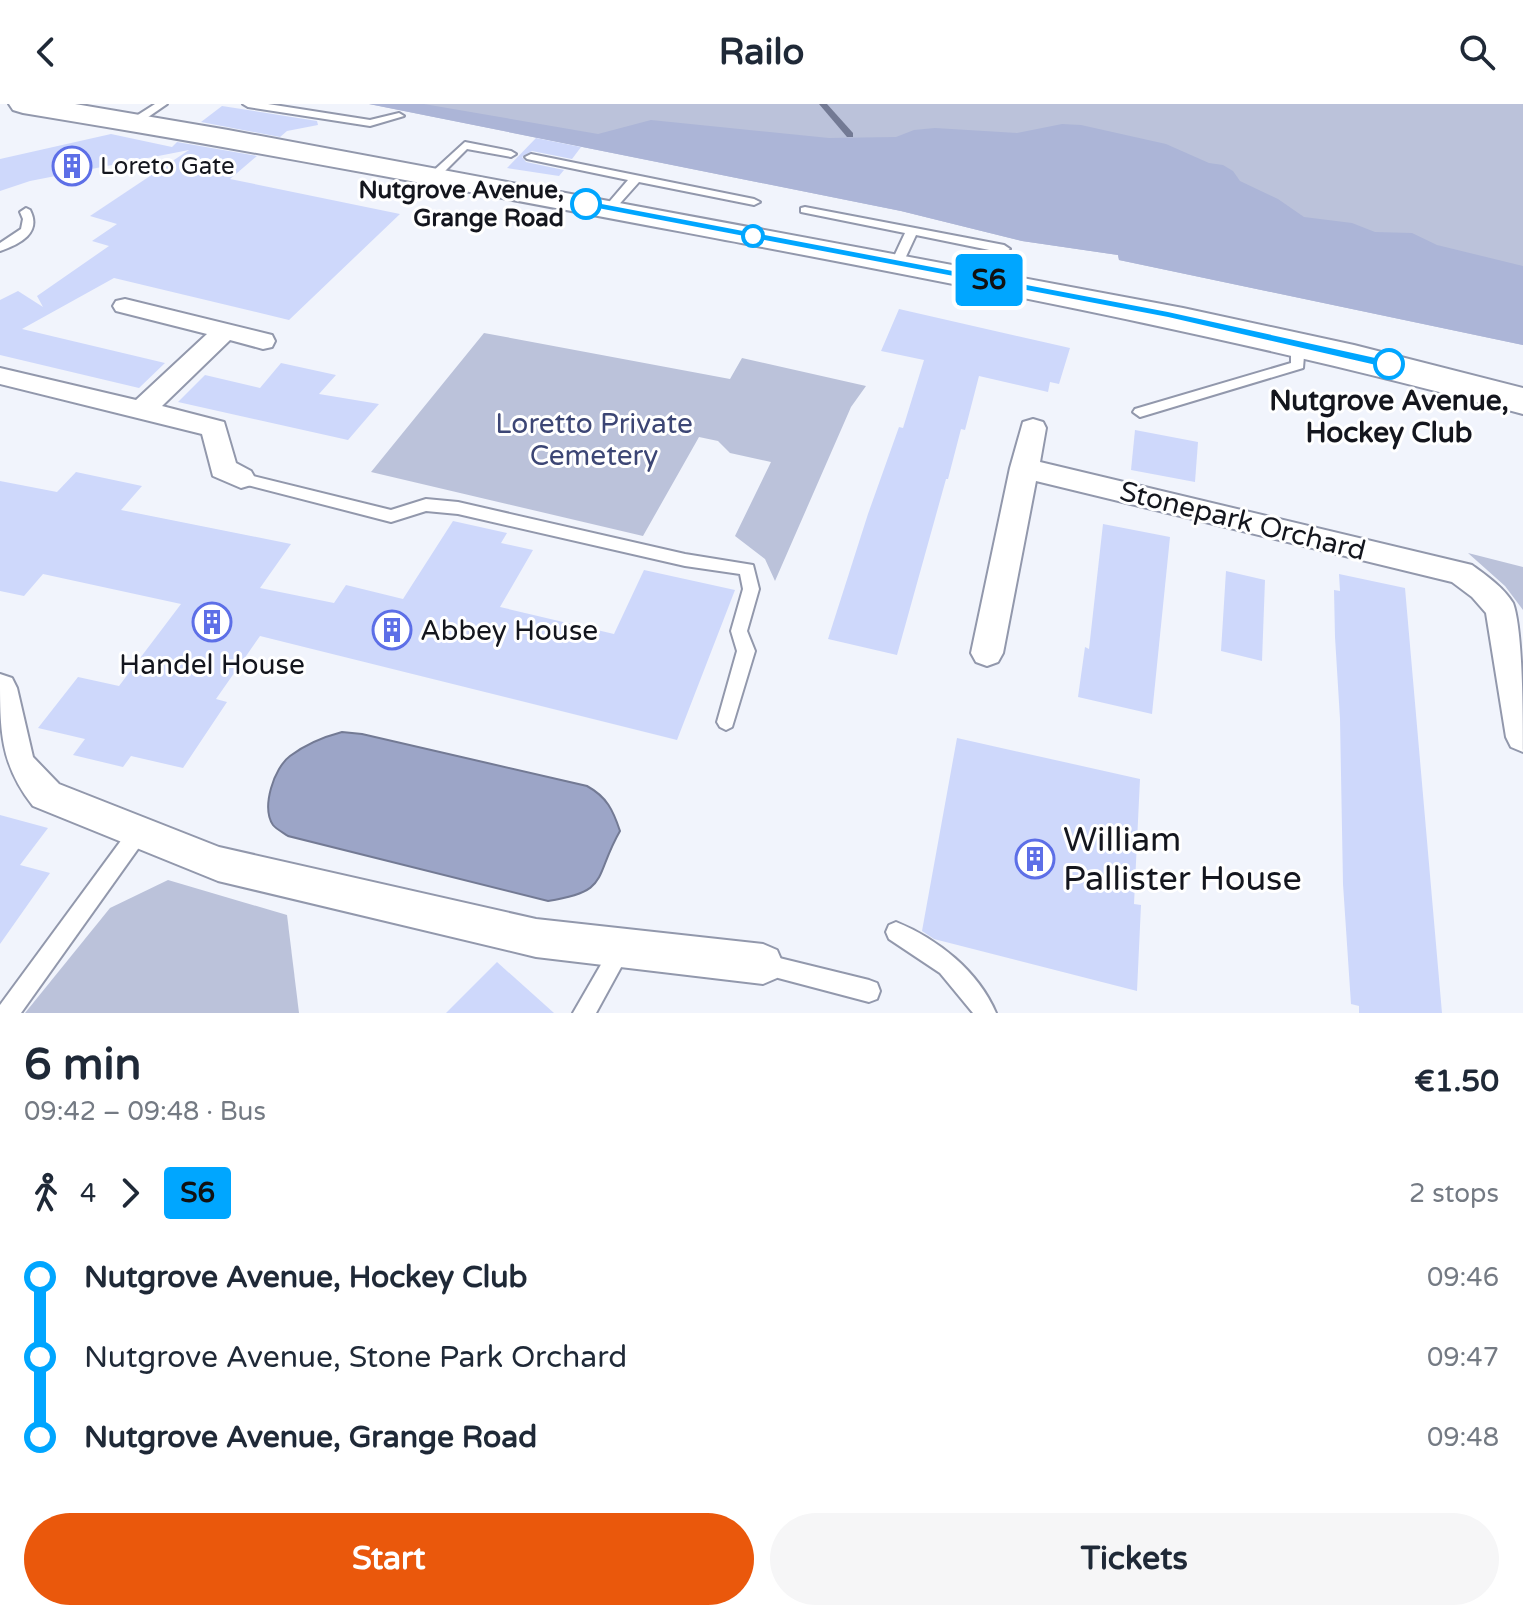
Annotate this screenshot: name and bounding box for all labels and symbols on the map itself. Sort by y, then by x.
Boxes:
building icon: Loreto Gate [51,145,93,187]
place label: Loreto Gate [100,152,235,181]
place label: Nutgrove Avenue, Grange Road [359,176,564,233]
marker: Nutgrove Avenue, Grange Road [571,189,601,219]
unlabelled marker [742,225,764,247]
line badge: S6 [953,254,1025,306]
marker: Nutgrove Avenue, Hockey Club [1374,349,1404,379]
place label: Nutgrove Avenue, Hockey Club [1269,384,1509,450]
park label: Loretto Private Cemetery [495,407,693,473]
street label: Stonepark Orchard [1116,474,1369,568]
building icon: Handel House [191,601,233,643]
building icon: Abbey House [371,609,413,651]
place label: Abbey House [420,614,598,648]
place label: Handel House [119,648,305,682]
place label: William Pallister House [1063,820,1302,900]
building icon: William Pallister House [1014,838,1056,880]

